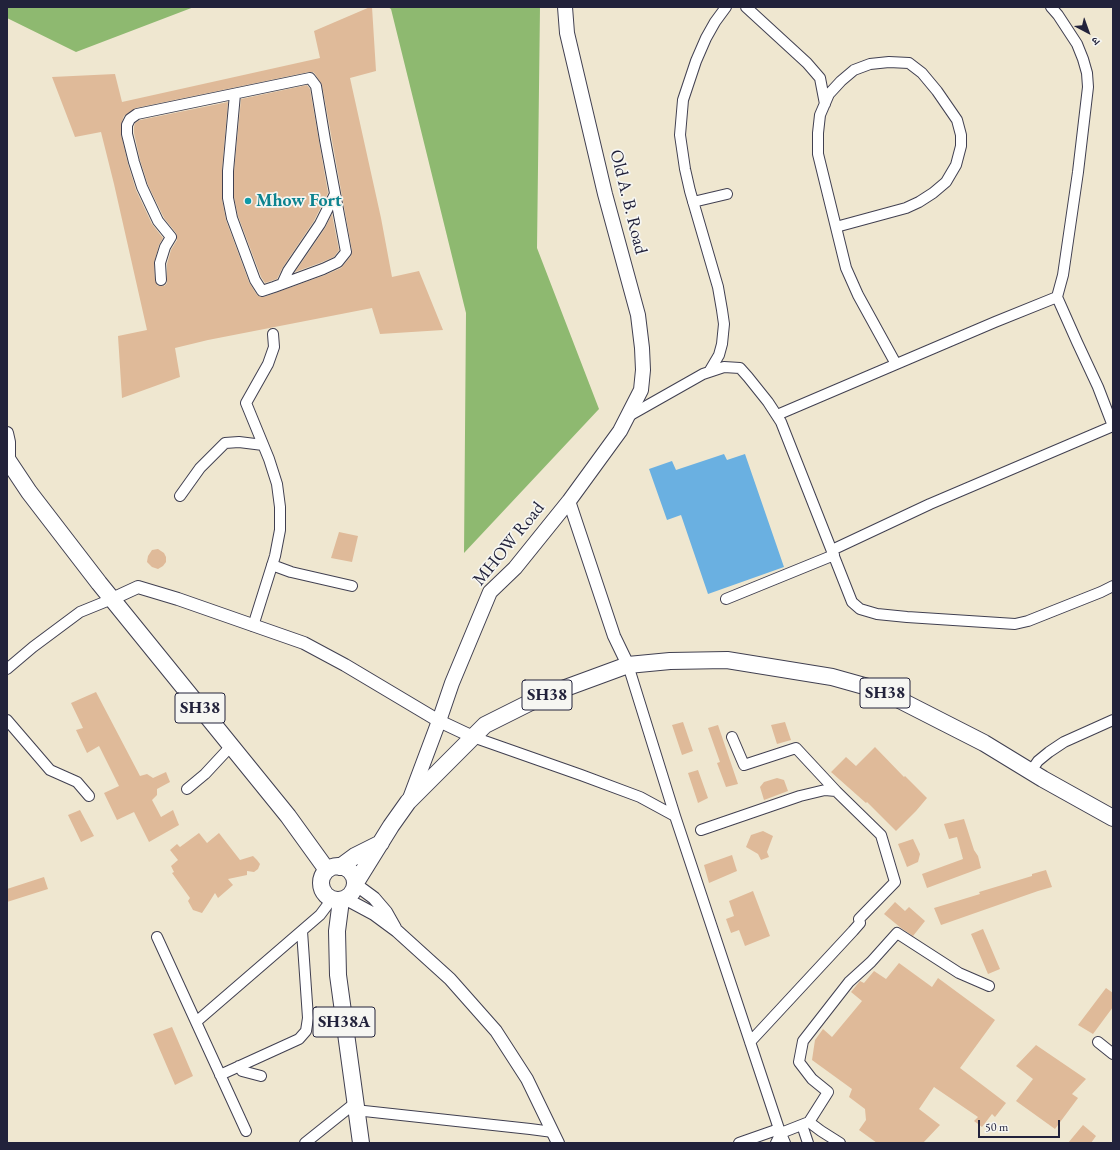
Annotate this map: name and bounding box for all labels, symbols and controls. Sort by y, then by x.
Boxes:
north arrow [1068,12,1108,52]
text: उ [1089,34,1103,48]
street label: Old A. B. Road [605,148,651,256]
place label: Mhow Fort [256,190,342,212]
marker: Mhow Fort [243,196,253,206]
street label: MHOW Road [469,498,549,590]
road number: SH38 [860,678,910,708]
road number: SH38 [522,680,572,710]
road number: SH38 [175,693,225,723]
road number: SH38A [313,1007,375,1037]
scale bar [980,1112,1062,1138]
text: 50 m [985,1119,1008,1135]

